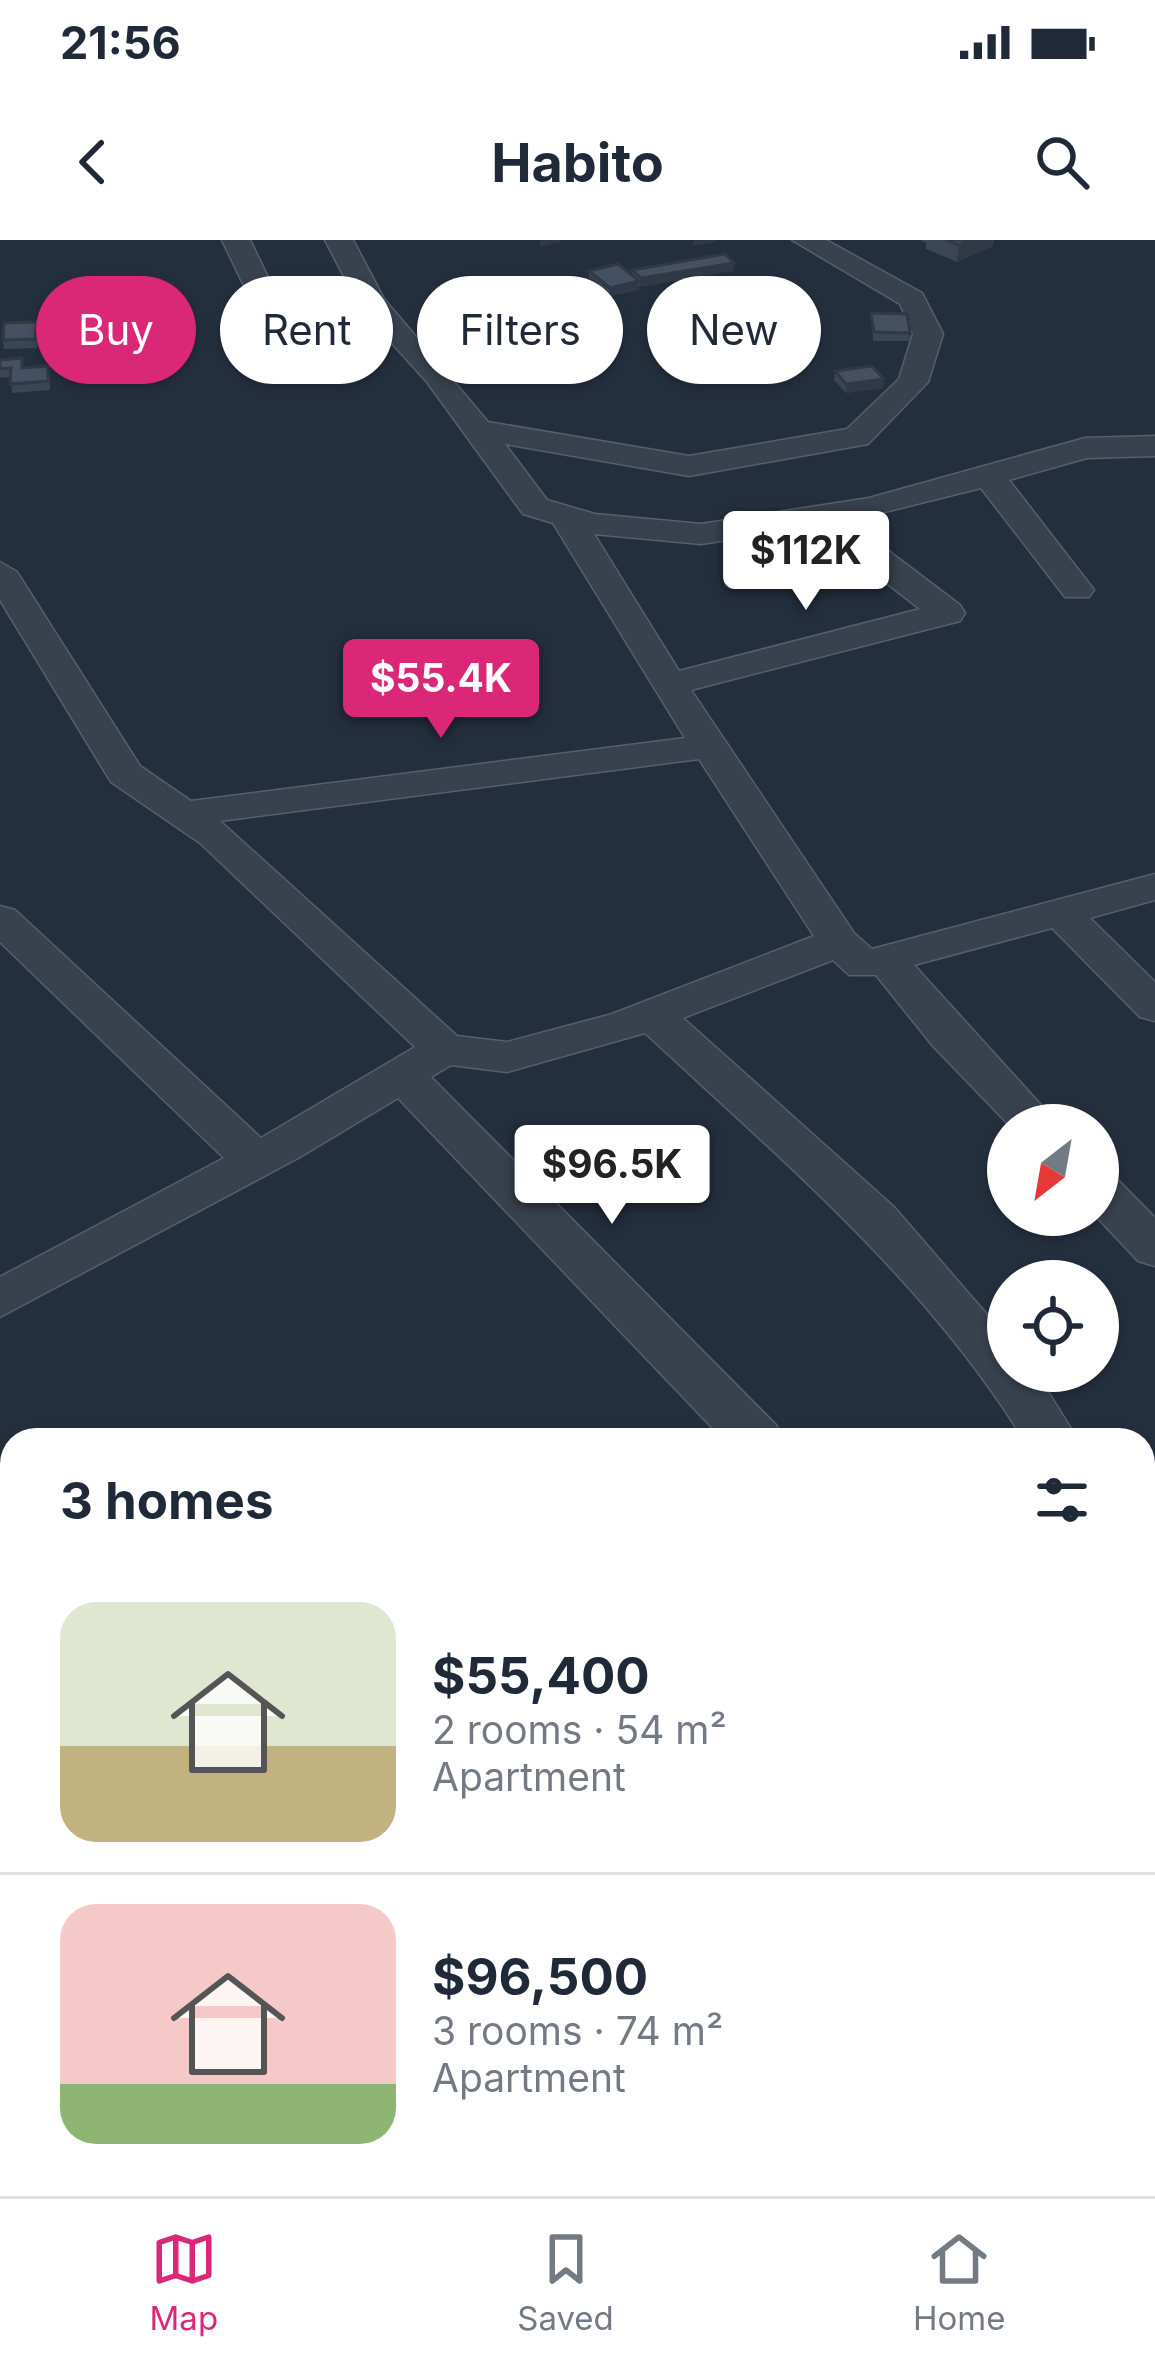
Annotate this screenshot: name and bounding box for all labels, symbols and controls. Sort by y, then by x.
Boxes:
text: 21:56 [60,15,181,70]
icon: back [60,129,126,195]
icon: search [1029,129,1095,195]
text: Habito [491,130,664,195]
chip: Buy [36,276,196,384]
chip: Rent [220,276,393,384]
chip: Filters [417,276,623,384]
chip: New [647,276,821,384]
pin: $112K [722,511,890,613]
text: $112K [750,526,862,573]
pin: $55.4K [343,639,539,741]
text: $55.4K [370,654,512,701]
north arrow [987,1104,1119,1236]
map controls [987,1104,1119,1392]
pin: $96.5K [514,1125,710,1227]
text: $96.5K [542,1140,682,1187]
button: locate [987,1260,1119,1392]
icon: filters [1029,1467,1095,1533]
text: 3 homes [60,1470,274,1531]
text: $55,400 [432,1645,650,1706]
icon: home [156,1650,300,1794]
text: 2 rooms · 54 m² [432,1706,727,1753]
text: Apartment [432,1753,626,1800]
text: $96,500 [432,1946,648,2007]
icon: home [156,1952,300,2096]
text: 3 rooms · 74 m² [432,2007,723,2054]
text: Apartment [432,2054,626,2101]
tab: Map [150,2226,218,2338]
tab: Saved [517,2226,614,2338]
tab: Home [913,2226,1005,2338]

